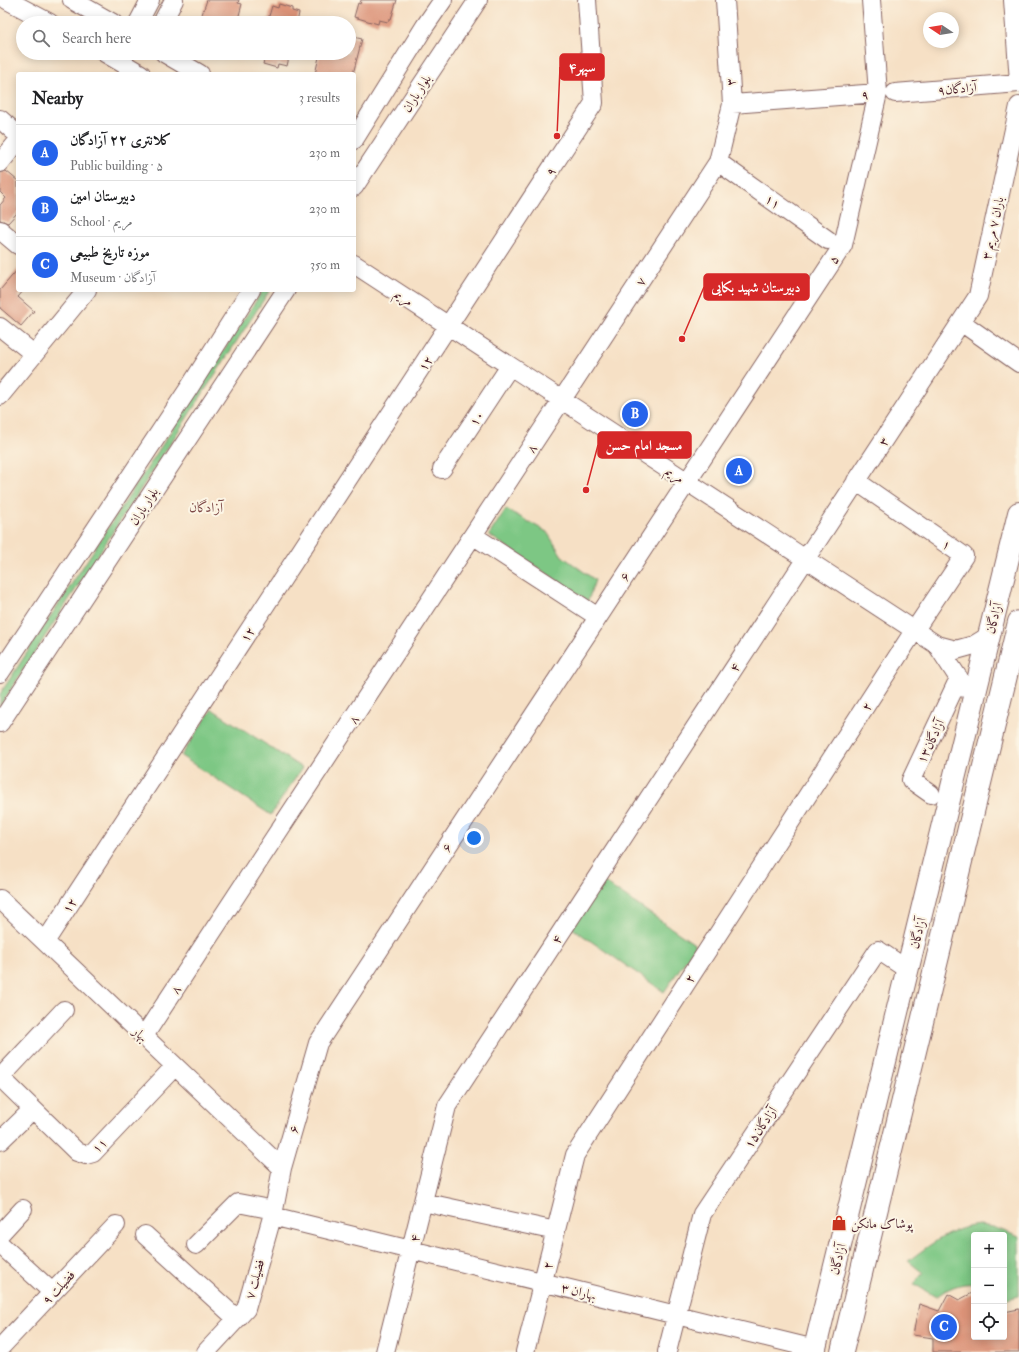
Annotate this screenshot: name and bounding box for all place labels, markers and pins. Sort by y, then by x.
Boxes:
callout: سپهر۴ [560,54,604,80]
callout: دبیرستان شهید بکایی [704,274,809,300]
pin: B [622,399,648,429]
callout: مسجد امام حسن [598,432,691,458]
pin: A [726,456,752,486]
shop icon: پوشاک مانکن [830,1214,848,1232]
place label: پوشاک مانکن [851,1216,913,1233]
pin: C [931,1312,957,1342]

